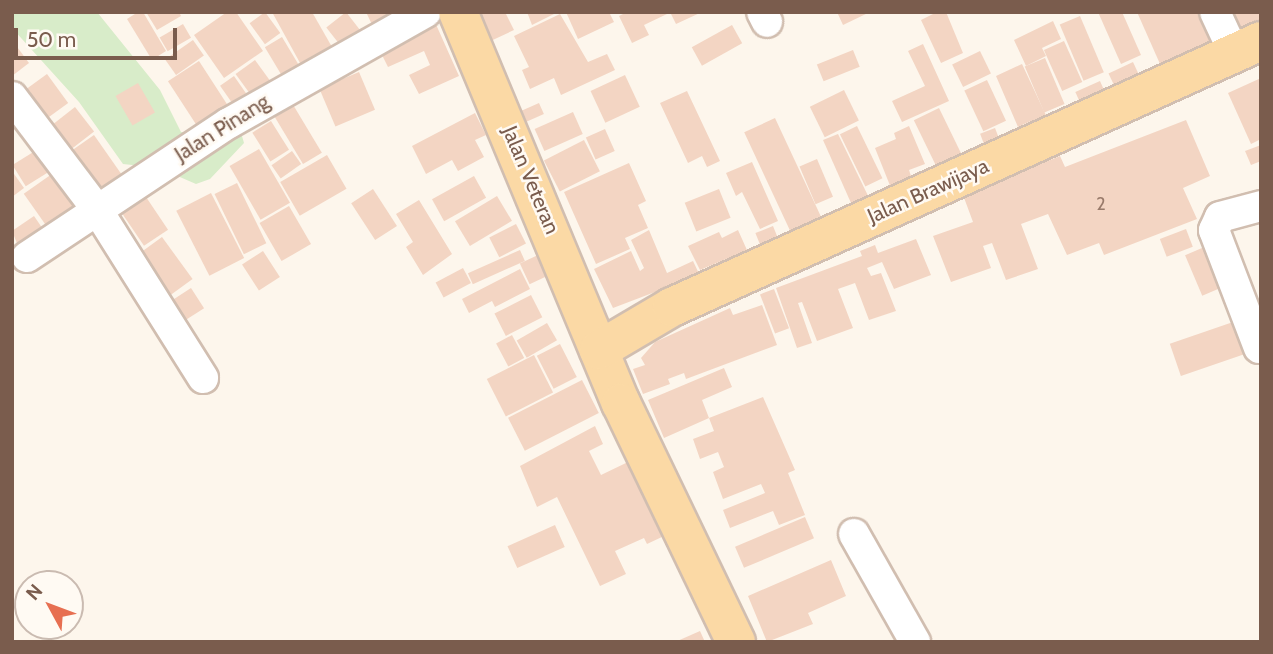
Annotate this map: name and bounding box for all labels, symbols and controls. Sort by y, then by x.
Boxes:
scale bar [18,14,180,58]
text: 50 m [27,27,76,52]
street label: Jalan Pinang [170,89,274,167]
street label: Jalan Veteran [497,122,565,238]
street label: Jalan Brawijaya [864,153,992,229]
house number: 2 [1096,193,1106,215]
north arrow [14,570,84,640]
text: N [21,580,47,605]

